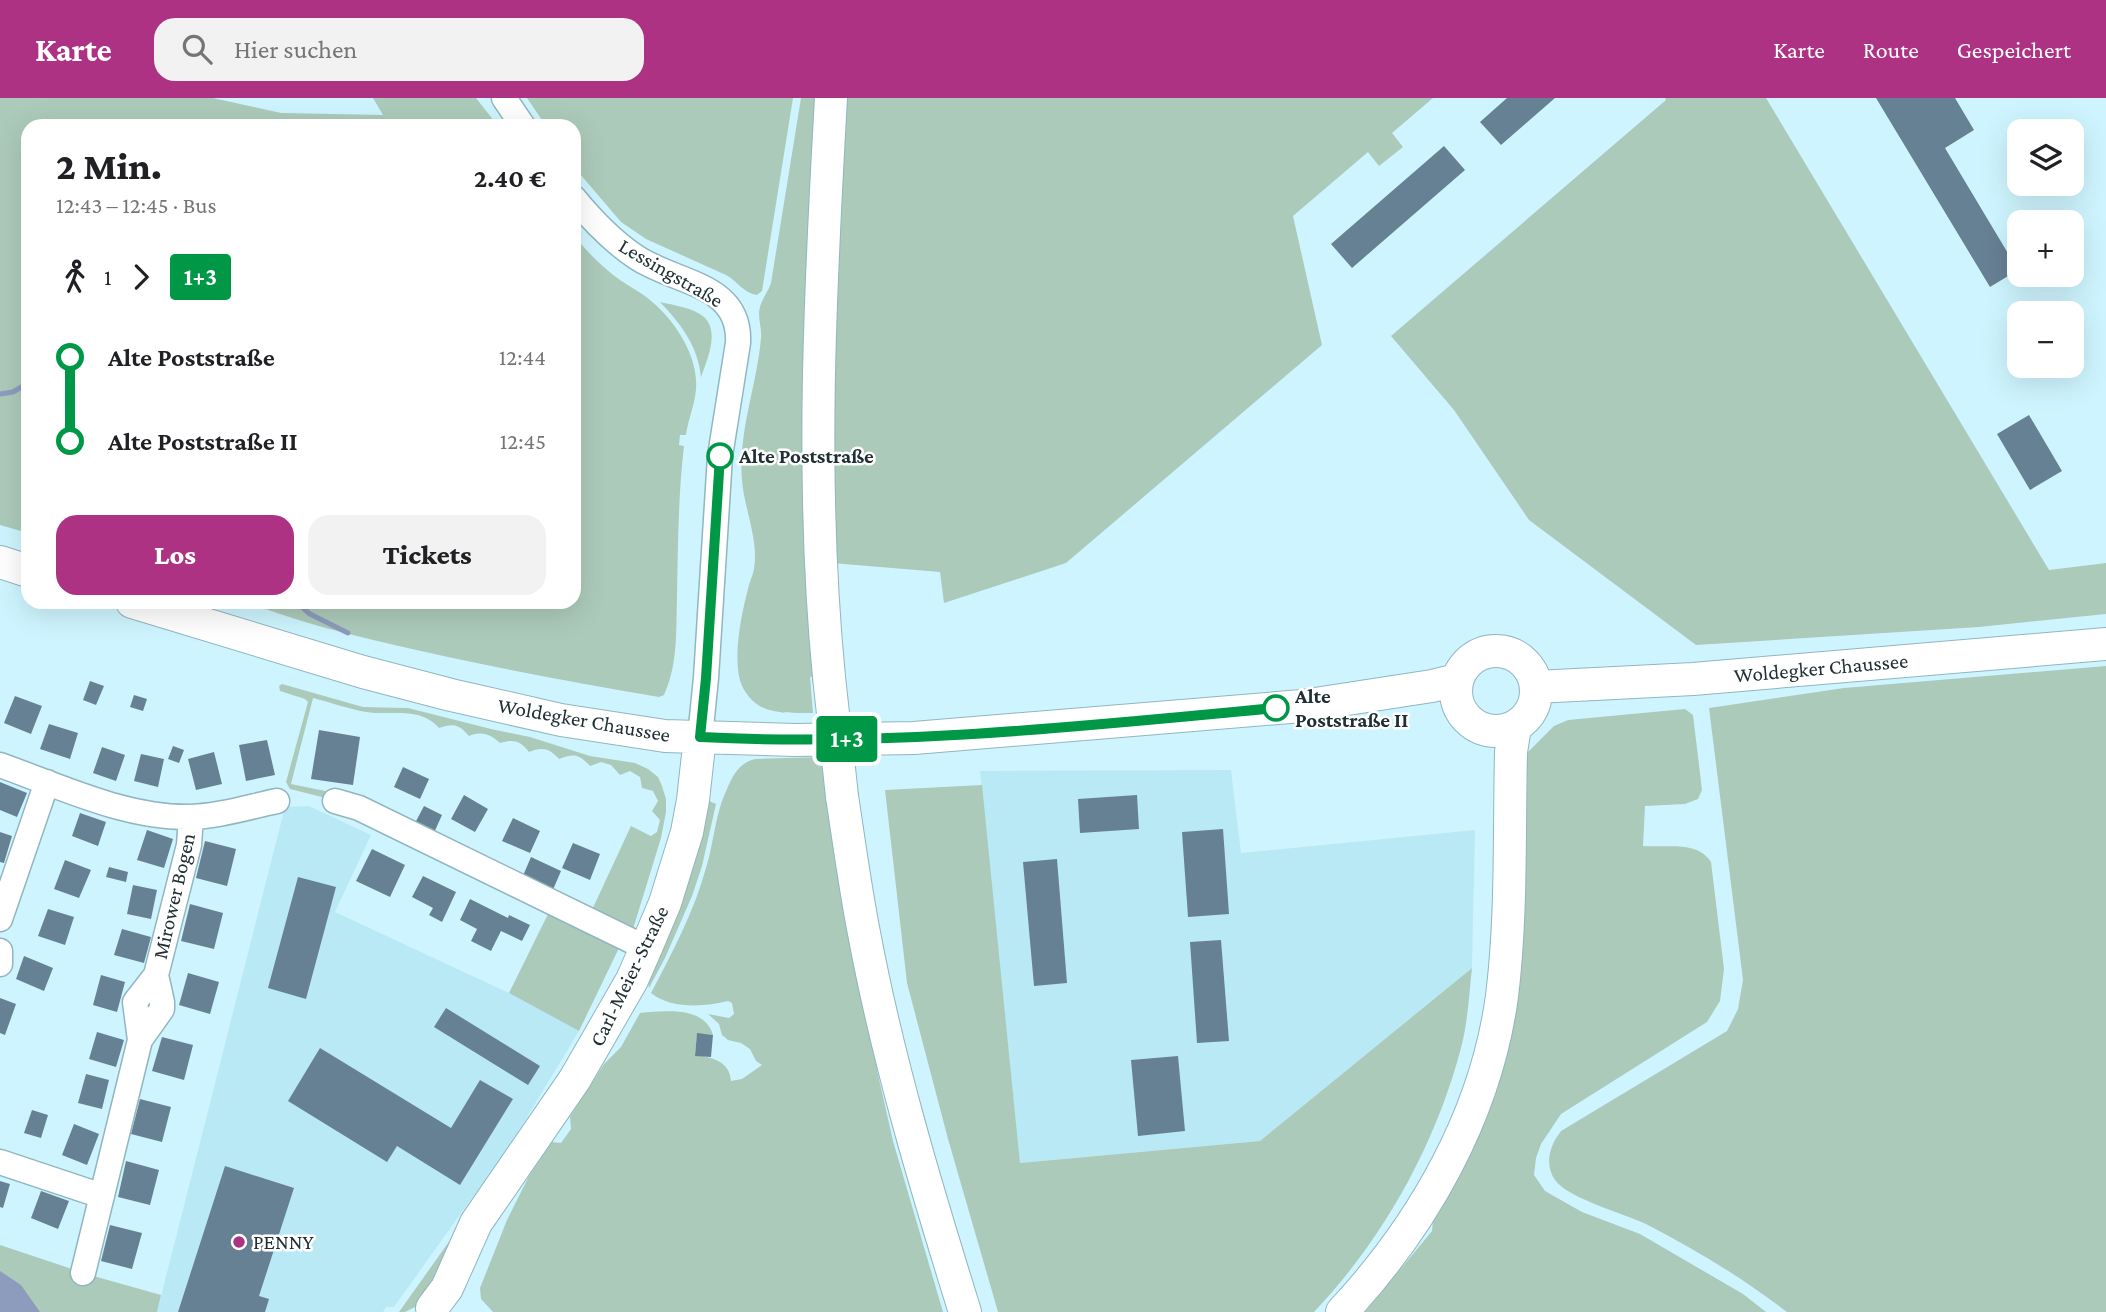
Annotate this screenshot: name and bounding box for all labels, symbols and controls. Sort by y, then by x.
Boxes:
search box [154,18,644,81]
icon: search [178,30,216,68]
text: Karte [35,31,112,68]
text: Hier suchen [234,35,357,64]
text: Karte [1773,36,1825,63]
text: Route [1863,36,1919,63]
text: Gespeichert [1957,36,2071,63]
map controls [2007,119,2084,378]
button: layers [2007,119,2084,196]
text: 2 Min. [56,145,162,187]
text: 2.40 € [474,164,546,193]
text: 12:43 – 12:45 · Bus [56,192,216,218]
button: + [2007,210,2084,287]
street label: Lessingstraße [615,234,727,312]
icon: walk [56,258,94,296]
icon: forward [122,258,160,296]
text: 1+3 [184,263,217,290]
text: 1 [104,264,112,290]
button: − [2007,301,2084,378]
text: Alte Poststraße [108,343,275,372]
text: 12:44 [499,344,546,370]
text: Alte Poststraße II [108,427,297,456]
text: 12:45 [500,428,546,454]
marker: Alte Poststraße [707,443,733,469]
place label: Alte Poststraße [738,444,874,468]
button: Los [56,515,294,595]
button: Tickets [308,515,546,595]
street label: Woldegker Chaussee [1733,648,1909,688]
place label: Alte Poststraße II [1294,684,1408,732]
street label: Woldegker Chaussee [496,693,672,747]
marker: Alte Poststraße II [1263,695,1289,721]
line badge: 1+3 [807,716,887,762]
text: 1+3 [830,725,864,752]
street label: Mirower Bogen [148,831,200,961]
street label: Carl-Meier-Straße [585,902,673,1050]
place label: PENNY [253,1230,314,1254]
marker: PENNY [231,1234,247,1250]

